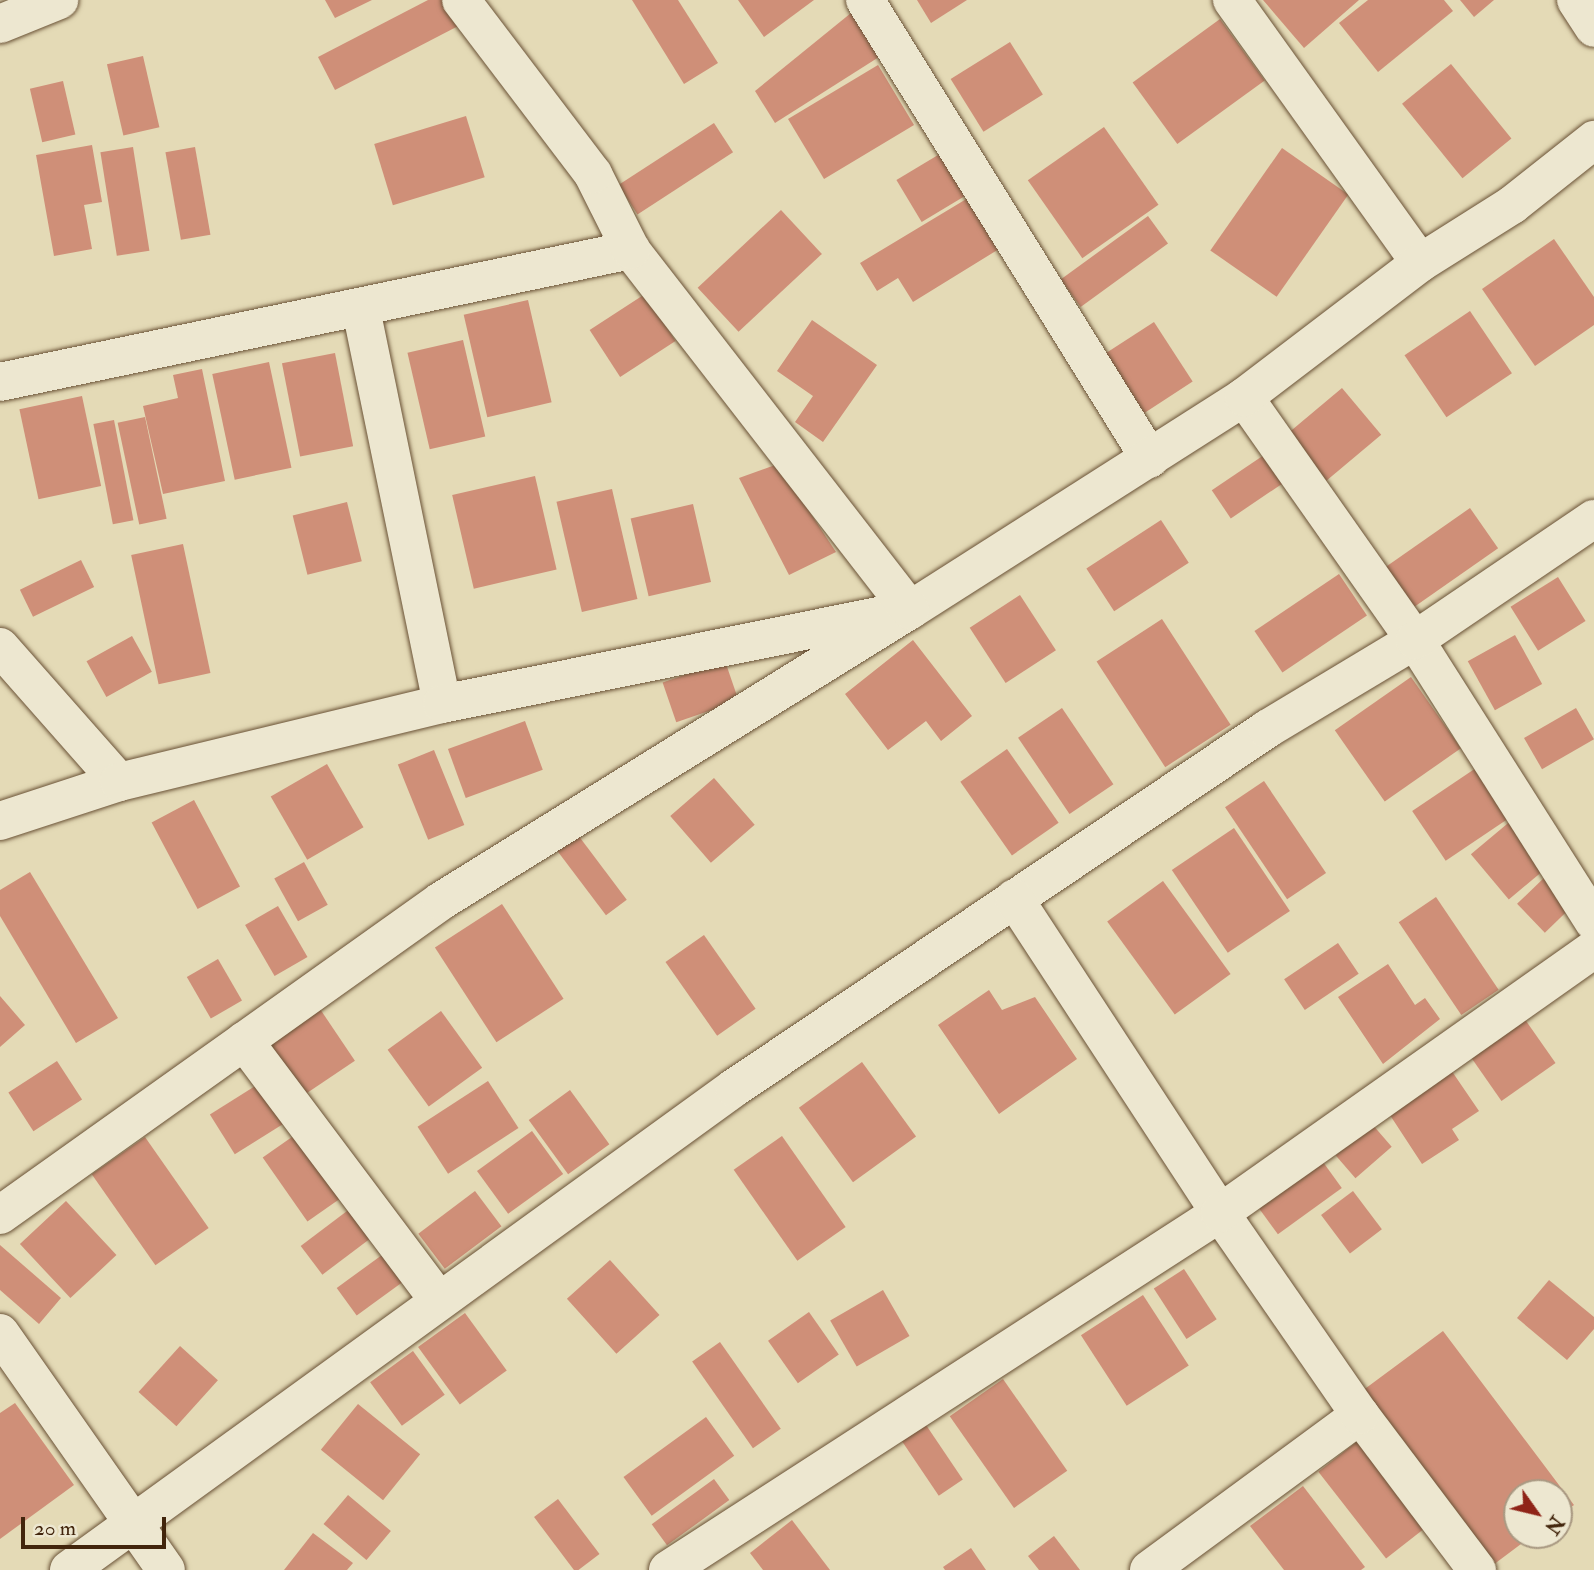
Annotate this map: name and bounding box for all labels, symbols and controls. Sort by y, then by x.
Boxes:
north arrow [1503,1479,1573,1549]
scale bar [24,1504,170,1548]
text: N [1539,1511,1568,1538]
text: 20 m [34,1515,76,1542]

